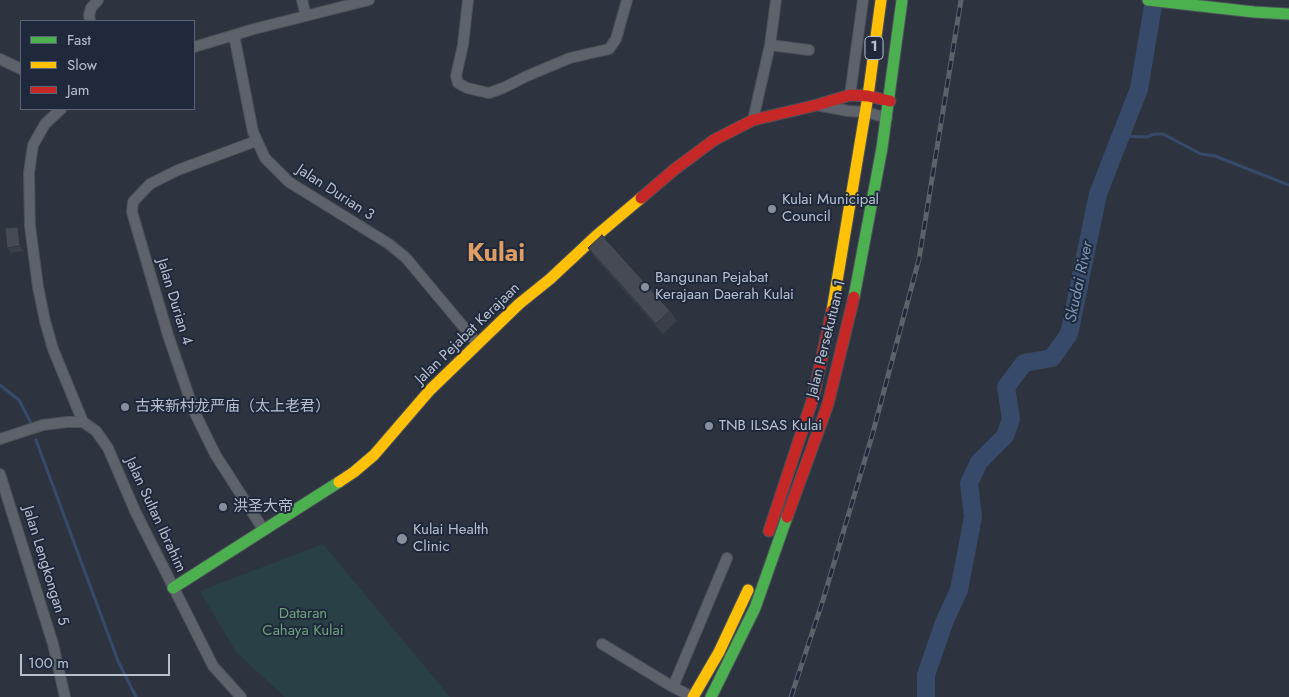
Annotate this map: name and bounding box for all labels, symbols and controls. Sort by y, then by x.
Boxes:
legend [20,20,195,110]
text: Fast [67,29,91,51]
road number: 1 [865,36,883,59]
text: Slow [67,54,97,76]
text: Jam [67,79,90,101]
street label: Jalan Durian 3 [293,161,377,225]
place label: Kulai Municipal Council [782,191,879,226]
marker: Kulai Municipal Council [766,203,778,215]
district label: Kulai [467,240,525,270]
water label: Skudai River [1062,240,1098,324]
street label: Jalan Durian 4 [152,257,196,347]
place label: Bangunan Pejabat Kerajaan Daerah Kulai [655,269,794,304]
street label: Jalan Persekutuan 1 [804,278,850,400]
street label: Jalan Pejabat Kerajaan [412,279,524,389]
marker: Bangunan Pejabat Kerajaan Daerah Kulai [639,281,651,293]
place label: 古来新村龙严庙（太上老君） [135,398,330,416]
marker: 古来新村龙严庙（太上老君） [119,401,131,413]
place label: TNB ILSAS Kulai [719,417,822,435]
marker: TNB ILSAS Kulai [703,420,715,432]
street label: Jalan Sultan Ibrahim [121,455,189,575]
place label: 洪圣大帝 [233,498,293,516]
marker: 洪圣大帝 [217,501,229,513]
street label: Jalan Lengkongan 5 [18,504,72,628]
place label: Kulai Health Clinic [413,521,489,556]
marker: Kulai Health Clinic [395,532,409,546]
park label: Dataran Cahaya Kulai [262,605,344,640]
scale bar [22,644,172,676]
text: 100 m [28,652,69,674]

